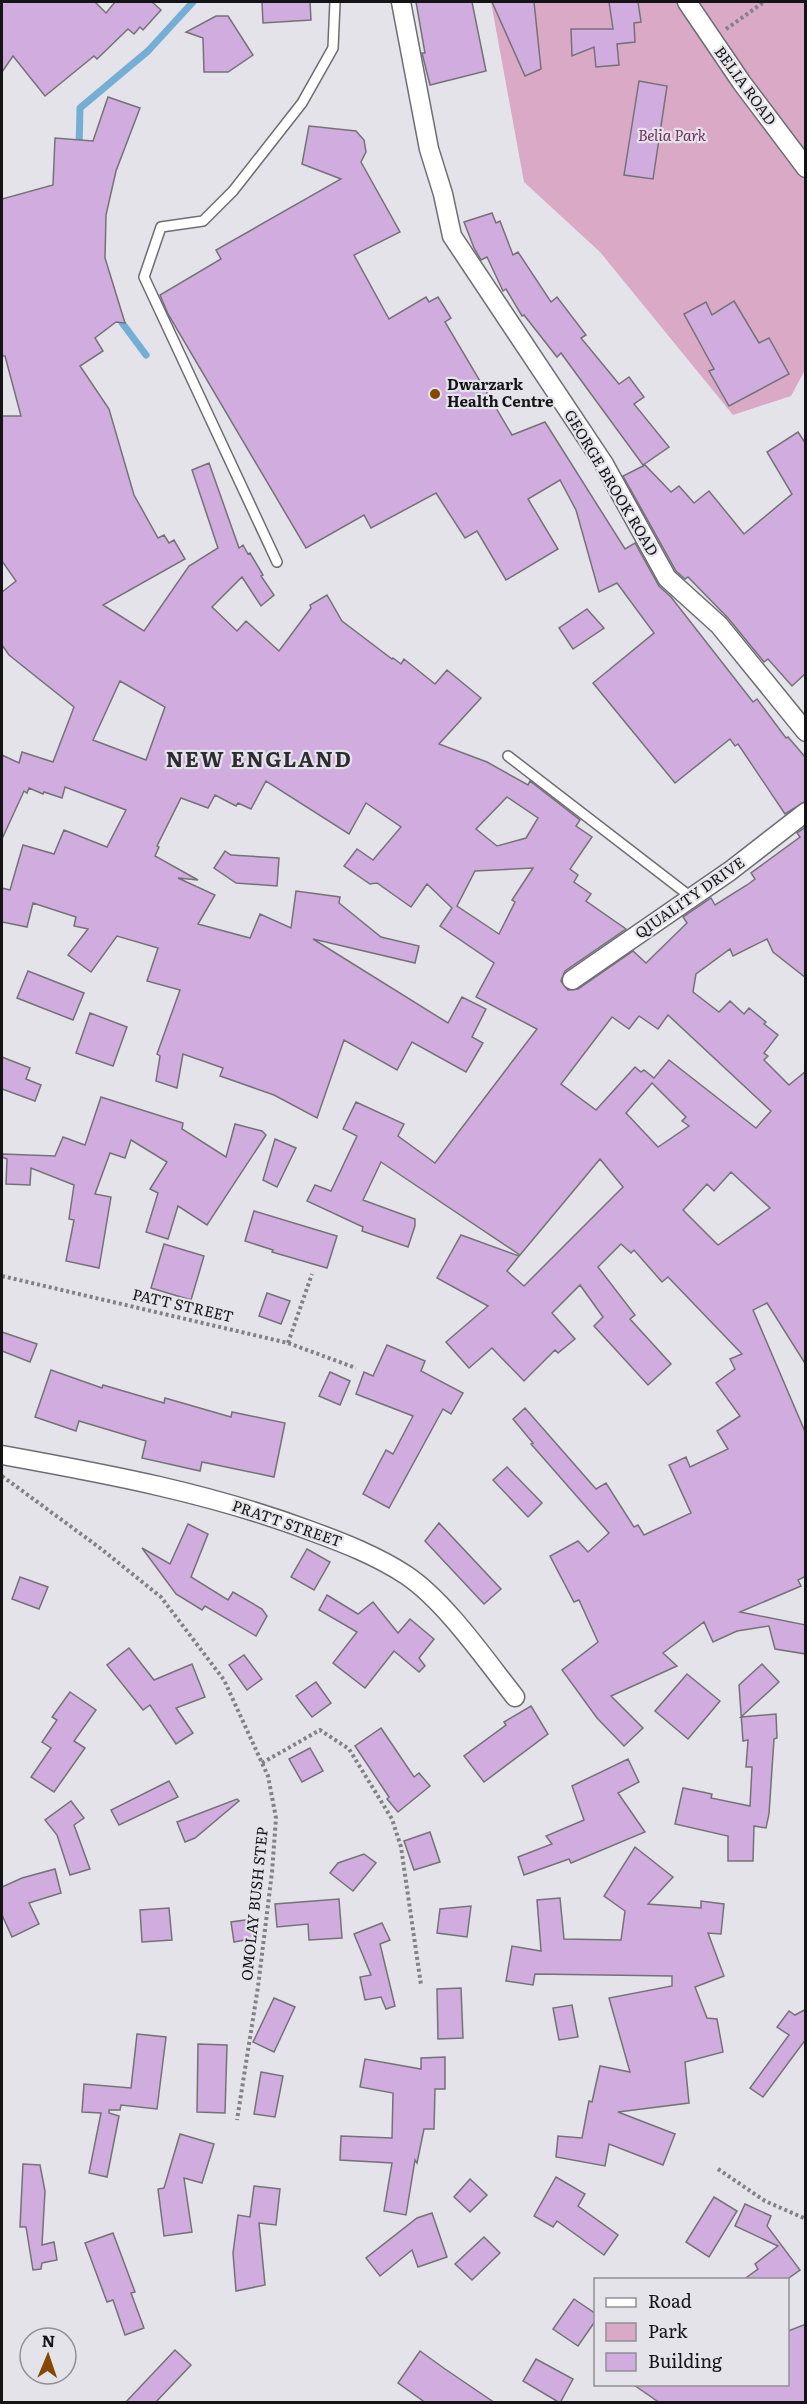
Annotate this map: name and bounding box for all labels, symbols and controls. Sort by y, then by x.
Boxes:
street label: BELIA ROAD [710,41,783,129]
park label: Belia Park [638,123,707,146]
place label: Dwarzark Health Centre [447,372,554,412]
marker: Dwarzark Health Centre [428,387,442,401]
street label: GEORGE BROOK ROAD [559,405,665,560]
district label: NEW ENGLAND [166,742,352,773]
street label: QIUALITY DRIVE [630,850,749,943]
street label: PATT STREET [130,1282,236,1327]
street label: PRATT STREET [229,1493,346,1552]
street label: OMOLAY BUSH STEP [234,1826,273,1982]
legend [594,2278,789,2386]
text: Road [648,2287,692,2314]
text: Park [648,2317,689,2344]
north arrow [18,2326,78,2386]
text: N [41,2328,56,2352]
text: Building [648,2347,723,2374]

